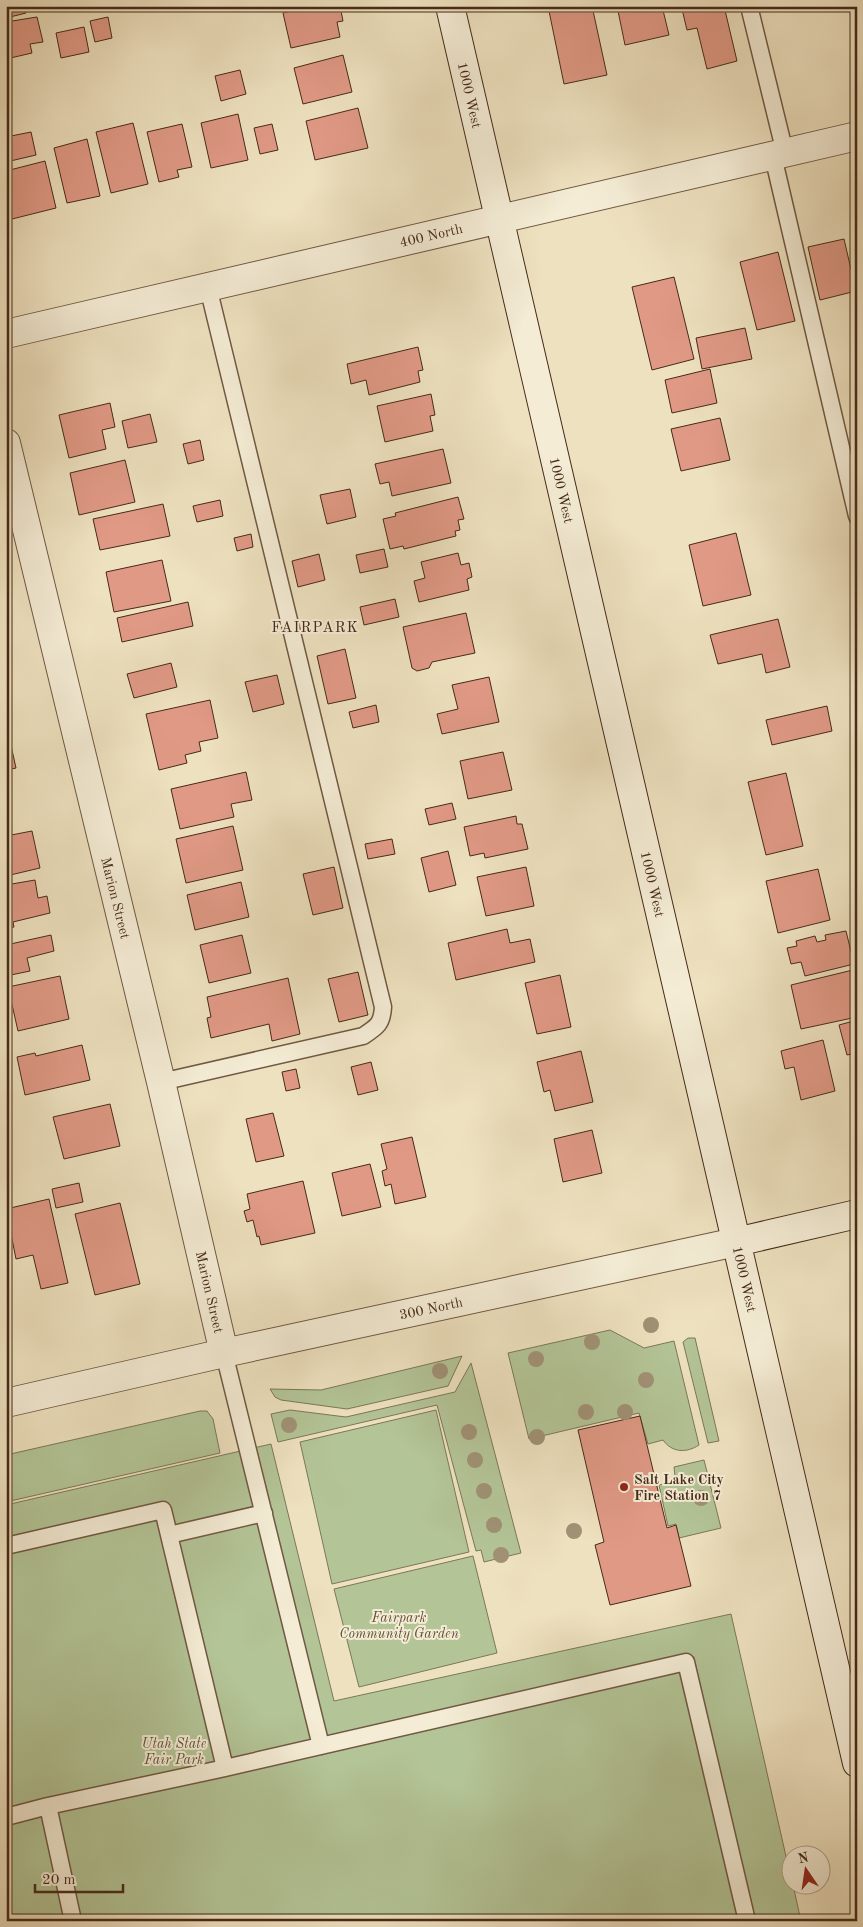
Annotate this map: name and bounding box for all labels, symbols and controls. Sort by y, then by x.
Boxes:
street label: 1000 West [455,61,483,130]
street label: 400 North [398,222,464,250]
street label: 1000 West [547,456,575,525]
district label: FAIRPARK [271,621,359,636]
street label: 1000 West [638,850,666,919]
street label: Marion Street [98,856,132,941]
street label: 1000 West [730,1245,758,1314]
street label: Marion Street [193,1250,225,1335]
street label: 300 North [398,1295,464,1323]
place label: Salt Lake City Fire Station 7 [634,1473,724,1503]
marker: Salt Lake City Fire Station 7 [618,1481,630,1493]
park label: Fairpark Community Garden [339,1611,459,1642]
park label: Utah State Fair Park [142,1737,207,1767]
north arrow [780,1844,830,1894]
text: N [797,1850,810,1866]
scale bar [35,1862,122,1894]
text: 20 m [42,1873,76,1888]

